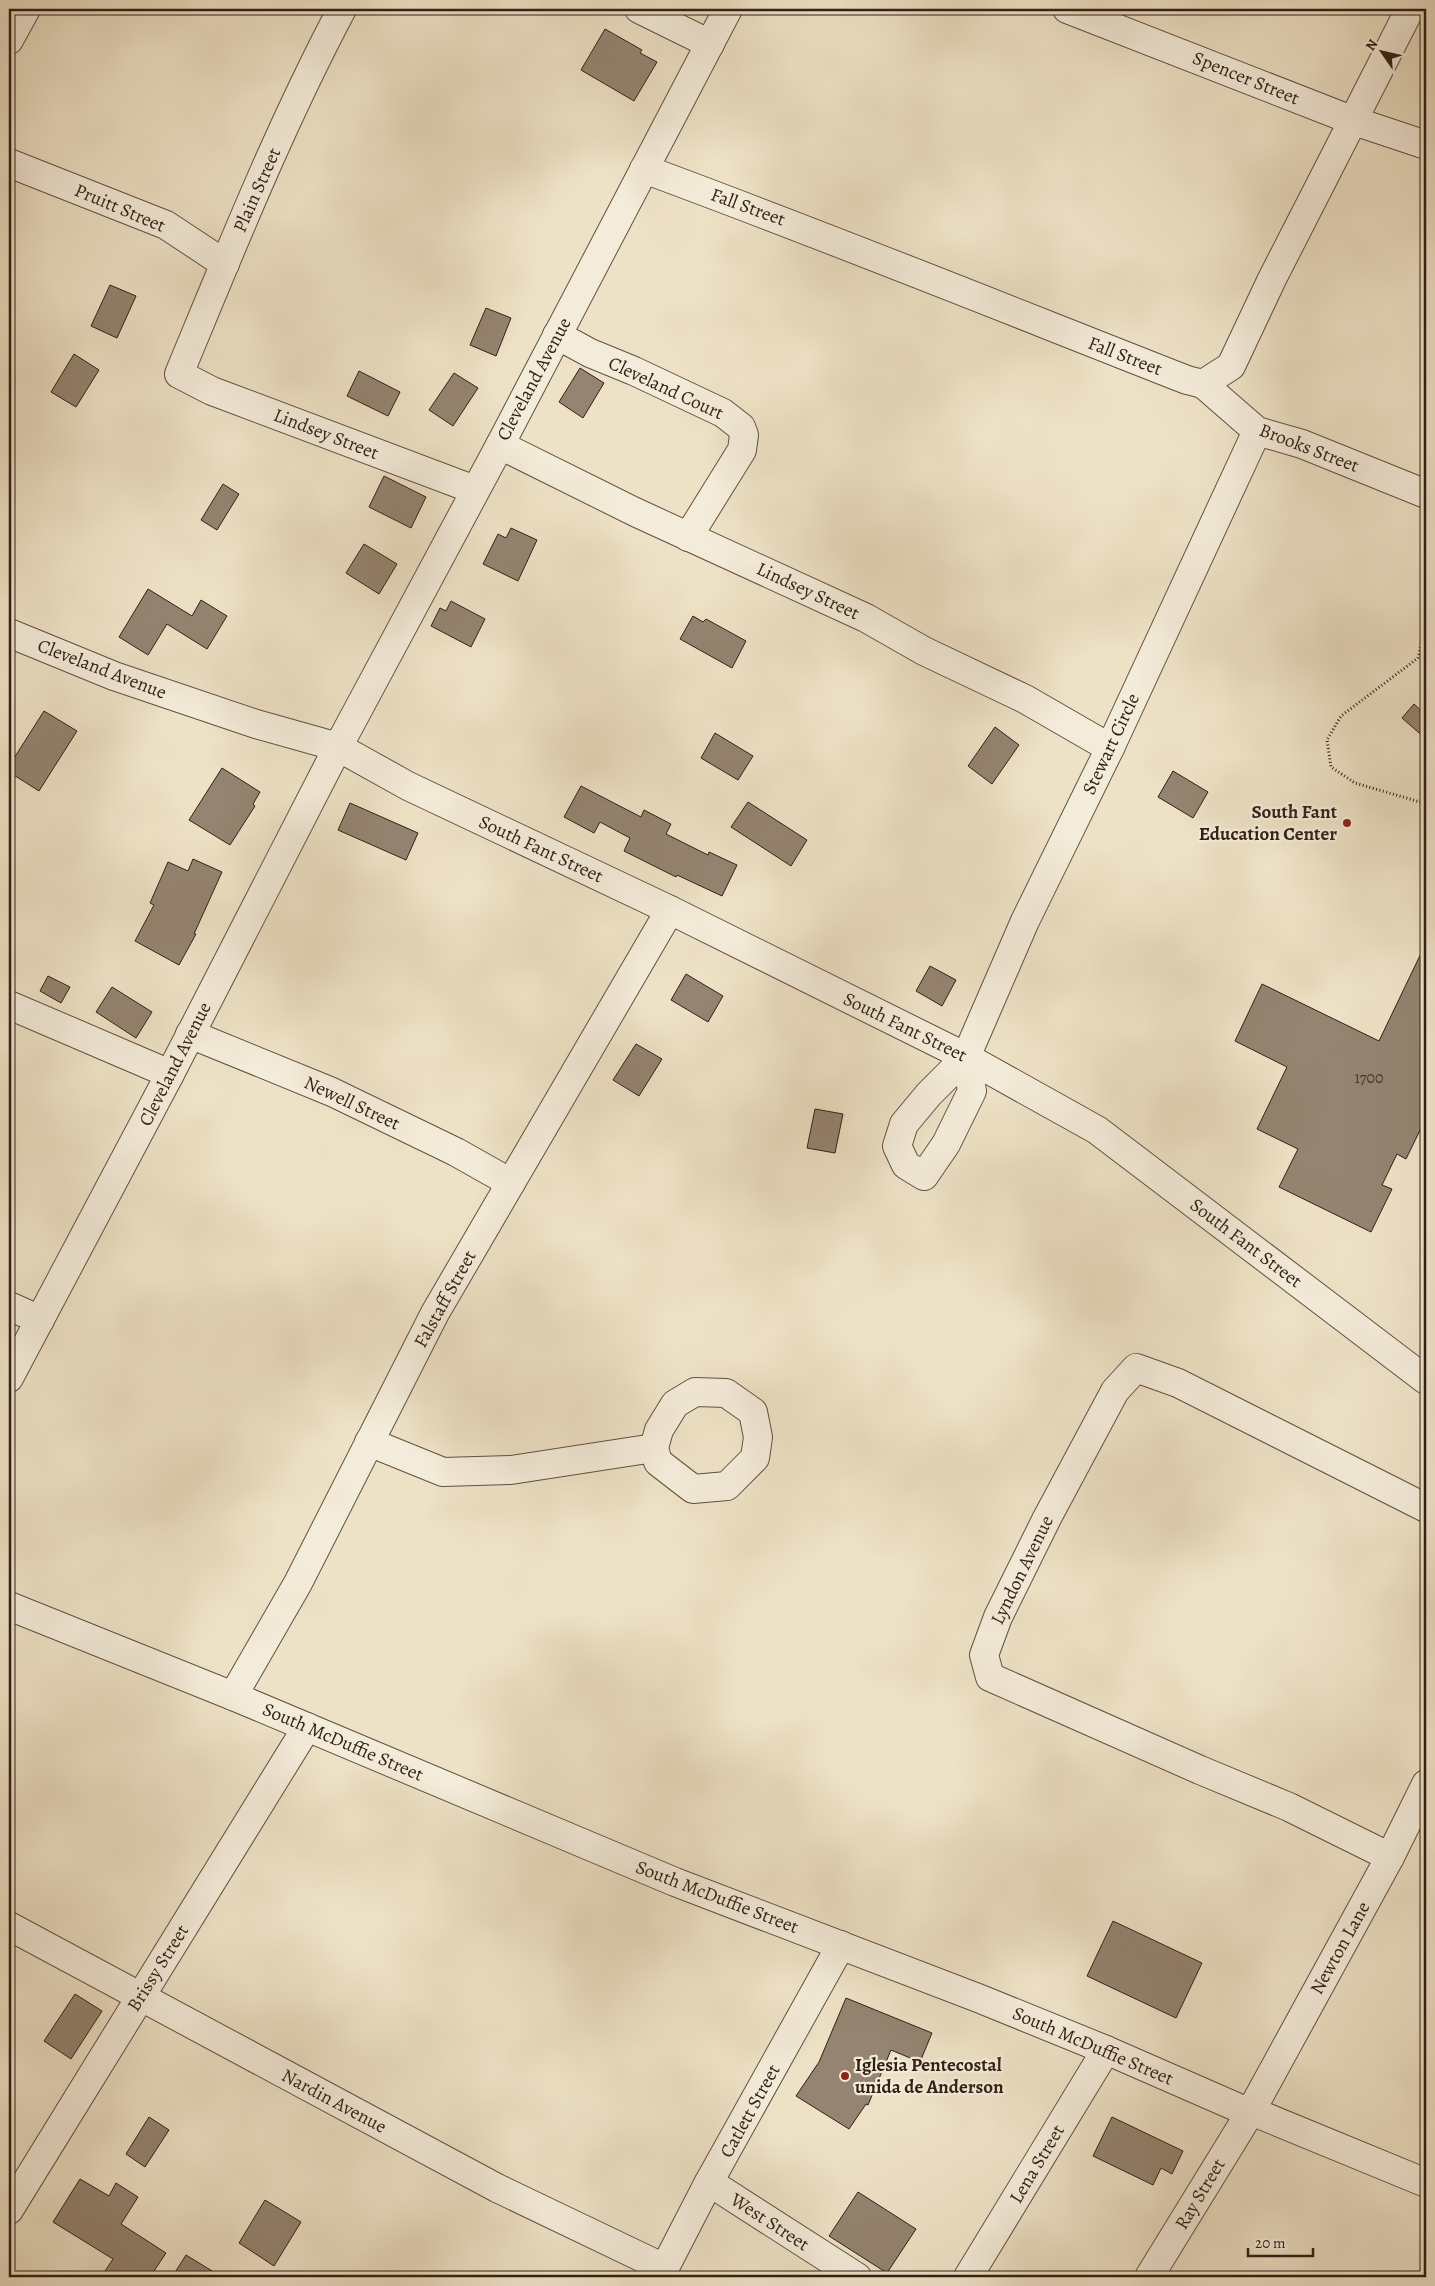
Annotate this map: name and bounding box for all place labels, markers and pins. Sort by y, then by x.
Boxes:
place label: South Fant Education Center [1199,799,1338,847]
marker: South Fant Education Center [1341,817,1353,829]
place label: Iglesia Pentecostal unida de Anderson [855,2052,1004,2100]
marker: Iglesia Pentecostal unida de Anderson [839,2070,851,2082]

